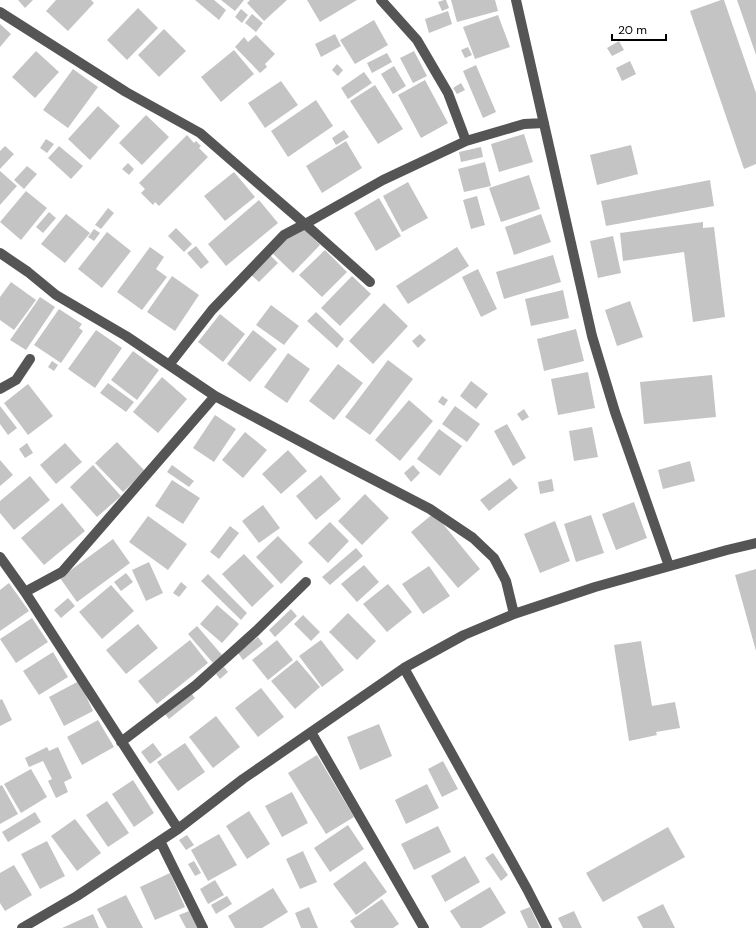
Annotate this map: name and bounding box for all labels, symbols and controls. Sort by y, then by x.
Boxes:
scale bar [612,16,666,42]
text: 20 m [618,22,647,38]

